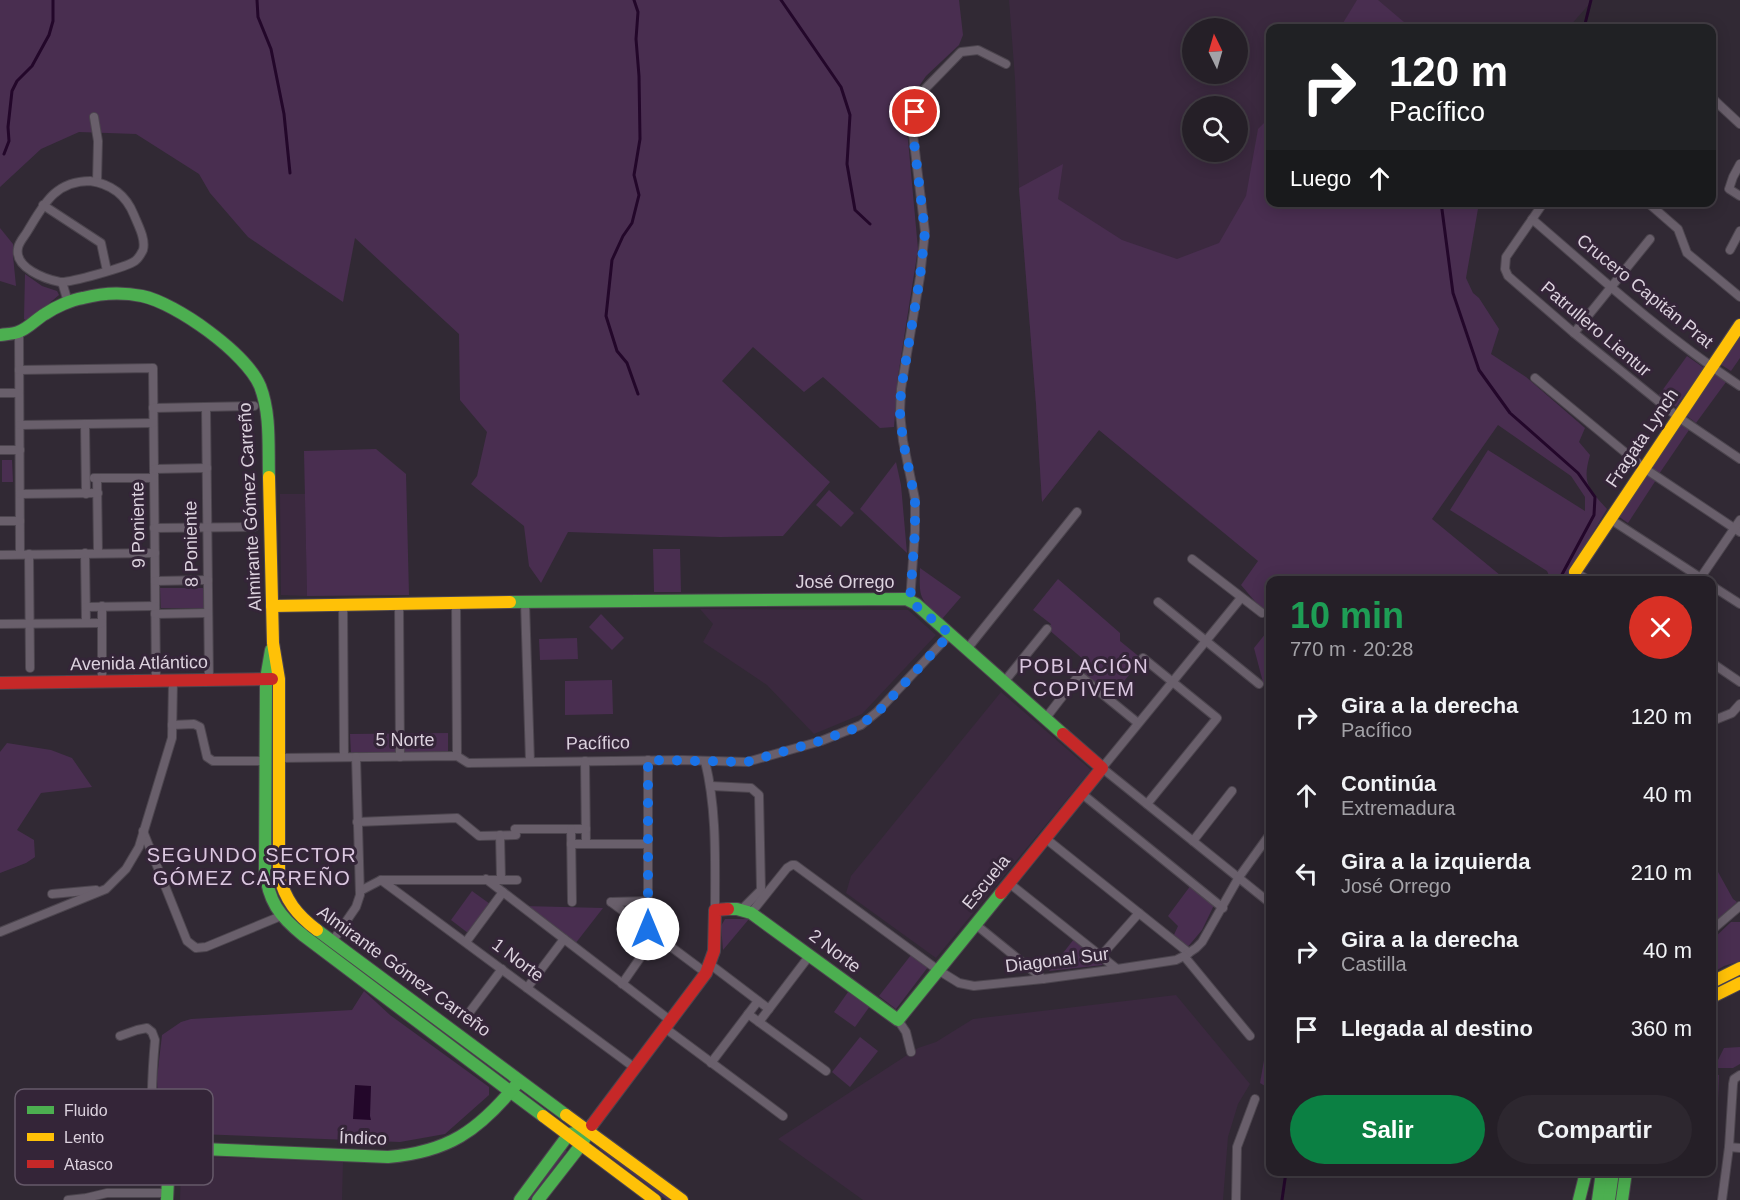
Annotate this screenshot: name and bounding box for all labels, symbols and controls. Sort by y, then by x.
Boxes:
north arrow [1182,18,1248,84]
map controls [1182,18,1248,162]
icon: right [1290,48,1368,126]
text: 120 m [1389,48,1508,95]
pin [889,86,940,137]
icon: arrive [898,95,931,128]
button: search [1182,96,1248,162]
text: Pacífico [1389,97,1485,127]
icon: ahead [1363,162,1396,195]
text: Luego [1290,166,1351,191]
street label: Crucero Capitán Prat [1573,230,1717,352]
street label: Patrullero Lientur [1537,277,1655,381]
street label: Fragata Lynch [1602,385,1682,491]
street label: Almirante Gómez Carreño [235,402,265,612]
street label: 9 Poniente [127,482,149,568]
street label: 8 Poniente [180,501,202,587]
street label: José Orrego [795,572,895,592]
text: 10 min [1290,595,1404,636]
button: close [1629,596,1692,659]
text: 770 m · 20:28 [1290,638,1413,660]
street label: Avenida Atlántico [70,652,208,674]
district label: POBLACIÓN COPIVEM [1019,655,1149,700]
text: Gira a la derecha [1341,693,1518,718]
icon: right [1290,701,1323,734]
text: 120 m [1631,704,1692,729]
text: Pacífico [1341,719,1412,741]
street label: 5 Norte [375,730,435,750]
street label: Pacífico [566,732,630,754]
text: Continúa [1341,771,1436,796]
icon: ahead [1290,779,1323,812]
text: 40 m [1643,782,1692,807]
text: Extremadura [1341,797,1456,819]
district label: SEGUNDO SECTOR GÓMEZ CARREÑO [147,844,357,889]
text: Gira a la izquierda [1341,849,1531,874]
street label: Escuela [958,850,1015,913]
icon: left [1290,857,1323,890]
text: 210 m [1631,860,1692,885]
text: José Orrego [1341,875,1451,897]
position arrow [616,897,680,961]
street label: Almirante Gómez Carreño [314,901,494,1041]
street label: 2 Norte [805,925,865,977]
text: Gira a la derecha [1341,927,1518,952]
street label: 1 Norte [488,934,548,986]
icon: right [1290,935,1323,968]
text: 40 m [1643,938,1692,963]
street label: Diagonal Sur [1004,944,1110,976]
text: Castilla [1341,953,1407,975]
icon: arrive [1290,1013,1323,1046]
text: Llegada al destino [1341,1016,1533,1041]
text: 360 m [1631,1016,1692,1041]
legend [15,1089,213,1185]
button: Salir [1290,1095,1485,1164]
button: Compartir [1497,1095,1692,1164]
text: Fluido [64,1102,108,1119]
street label: Índico [339,1127,387,1149]
text: Lento [64,1129,104,1146]
text: Atasco [64,1156,113,1173]

